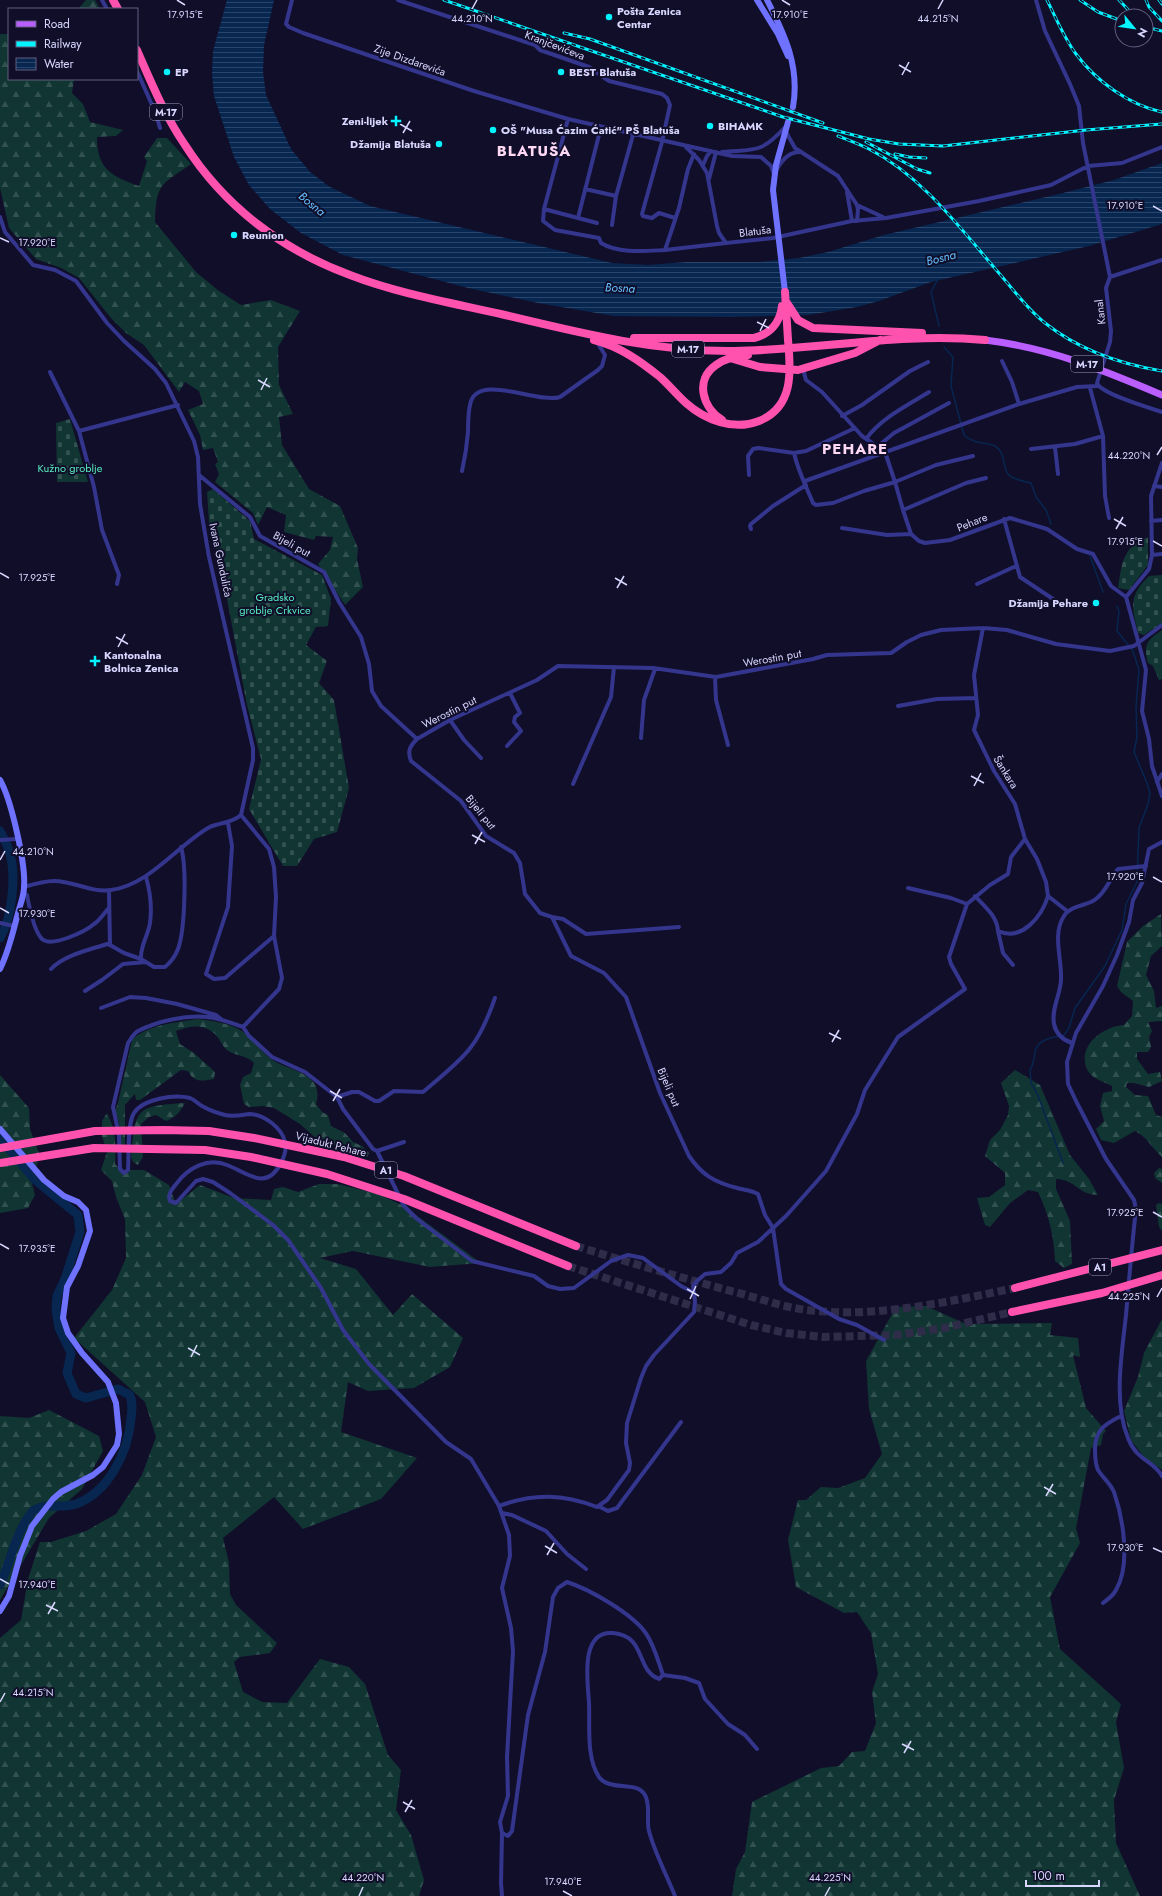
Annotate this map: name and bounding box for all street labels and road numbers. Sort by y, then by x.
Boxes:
street label: Kranjčevićeva [523,26,587,64]
street label: Zije Dizdarevića [372,40,448,80]
road number: M-17 [150,104,182,120]
street label: Blatuša [738,221,772,241]
street label: Kanal [1091,299,1109,325]
road number: M-17 [672,341,704,357]
road number: M-17 [1071,356,1103,372]
street label: Pehare [954,509,990,535]
street label: Ivana Gundulića [205,522,237,598]
street label: Bijeli put [270,527,314,561]
street label: Werostin put [742,645,803,671]
street label: Werostin put [419,692,479,732]
street label: Šankara [990,752,1022,792]
street label: Bijeli put [462,791,500,833]
street label: Bijeli put [654,1065,684,1109]
street label: Vijadukt Pehare [294,1127,369,1161]
road number: A1 [375,1162,397,1178]
road number: A1 [1089,1259,1111,1275]

